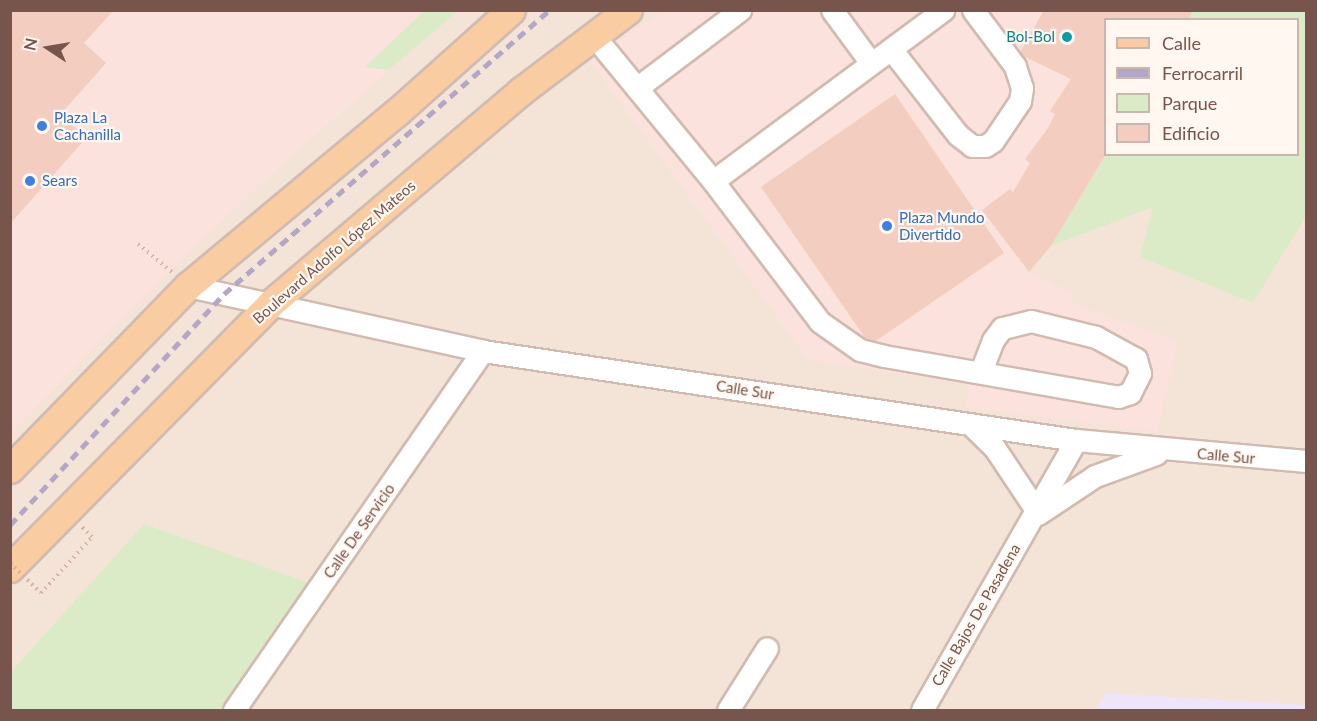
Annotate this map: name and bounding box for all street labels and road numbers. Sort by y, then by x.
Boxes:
street label: Boulevard Adolfo López Mateos [249,176,419,328]
street label: Calle Sur [715,377,775,403]
street label: Calle Sur [1196,445,1256,467]
street label: Calle De Servicio [320,480,398,582]
street label: Calle Bajos De Pasadena [928,541,1024,689]

